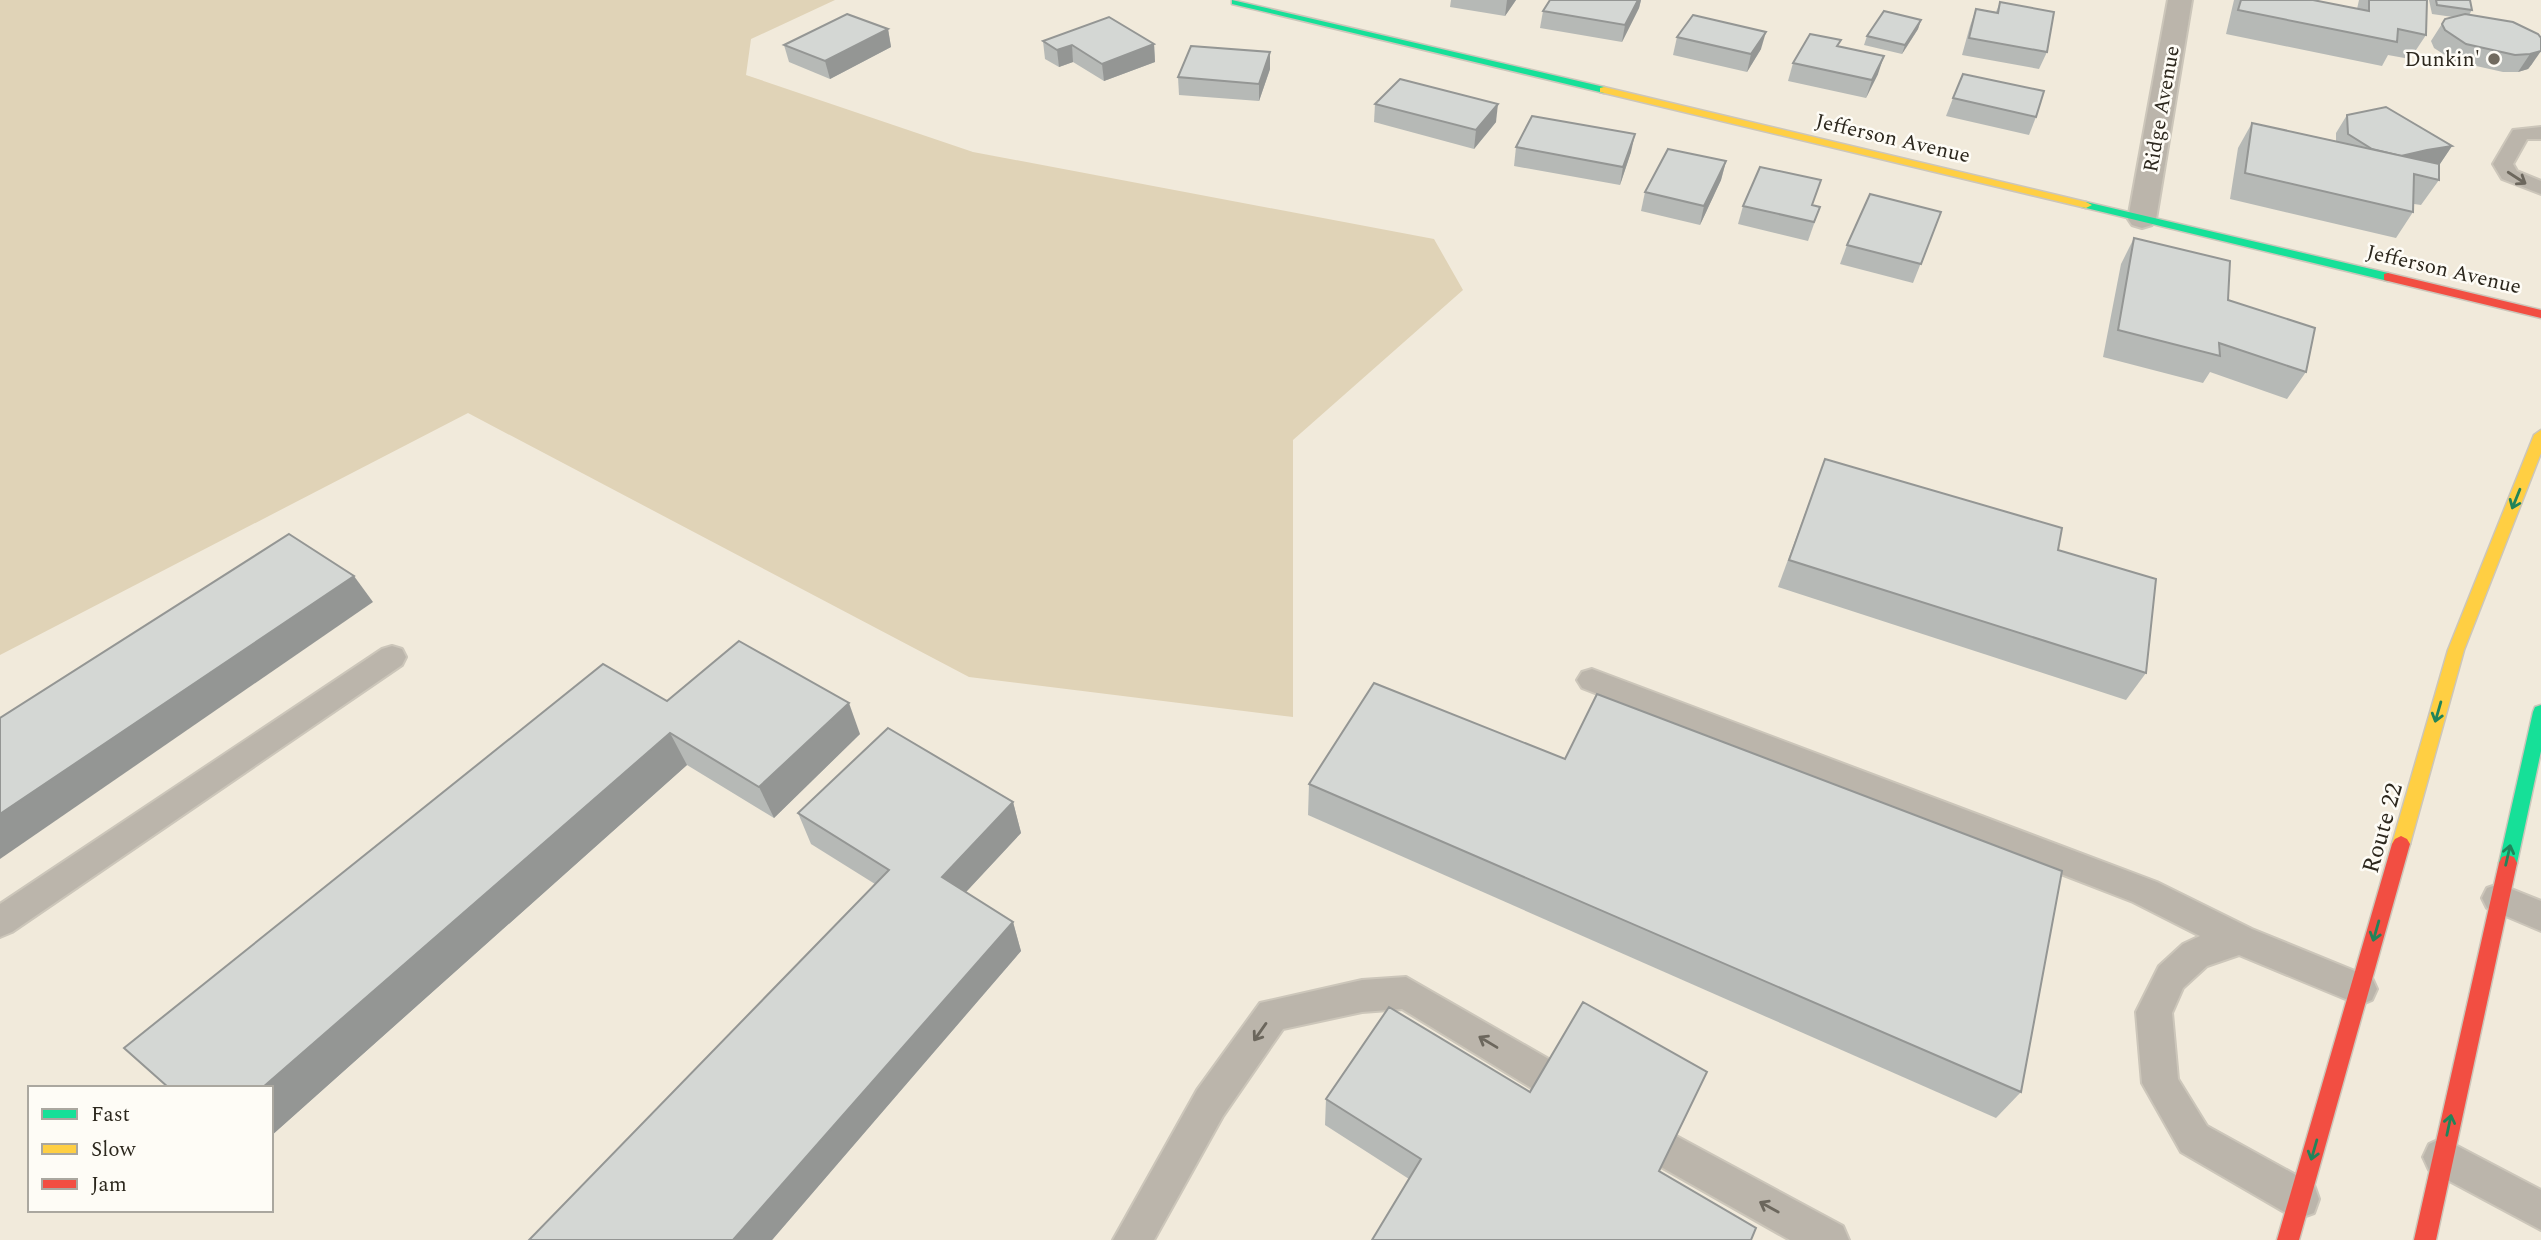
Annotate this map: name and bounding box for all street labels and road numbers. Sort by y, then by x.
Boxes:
street label: Ridge Avenue [2135,43,2189,175]
street label: Jefferson Avenue [1812,106,1973,172]
street label: Jefferson Avenue [2363,237,2524,303]
street label: Route 22 [2353,779,2413,878]

